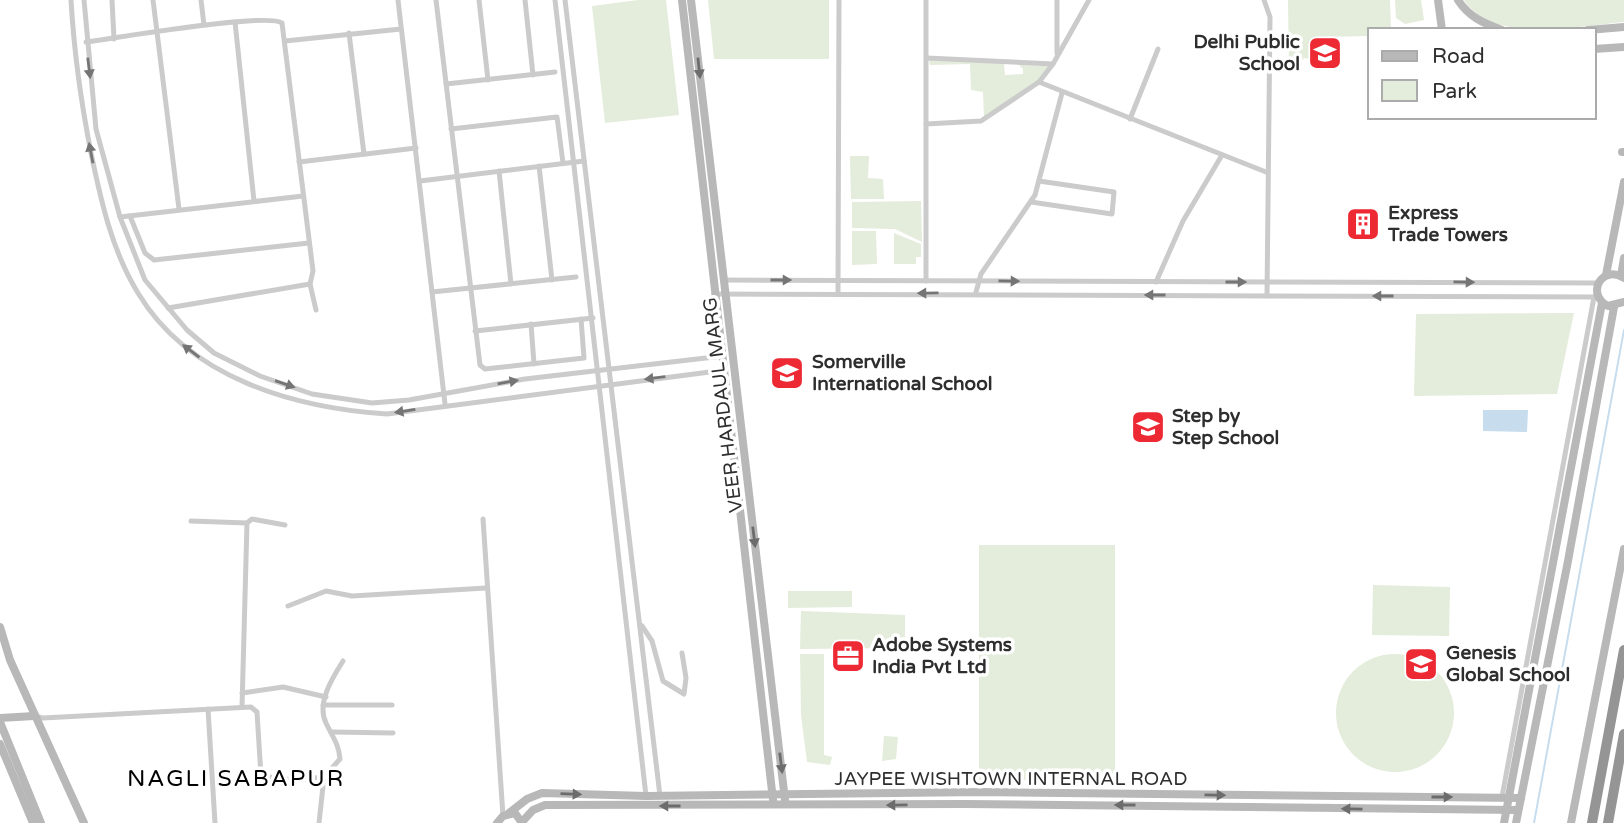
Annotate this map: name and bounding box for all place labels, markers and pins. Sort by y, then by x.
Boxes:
place label: Delhi Public School [1194,31,1300,75]
school or university icon: Delhi Public School [1306,34,1344,72]
place label: Express Trade Towers [1387,202,1508,246]
building icon: Express Trade Towers [1344,205,1382,243]
place label: Somerville International School [812,351,992,395]
school or university icon: Somerville International School [768,354,806,392]
place label: Step by Step School [1172,405,1279,450]
school or university icon: Step by Step School [1129,408,1167,446]
place label: Adobe Systems India Pvt Ltd [872,634,1012,678]
office icon: Adobe Systems India Pvt Ltd [829,637,867,675]
place label: Genesis Global School [1446,642,1570,686]
school or university icon: Genesis Global School [1402,645,1440,683]

